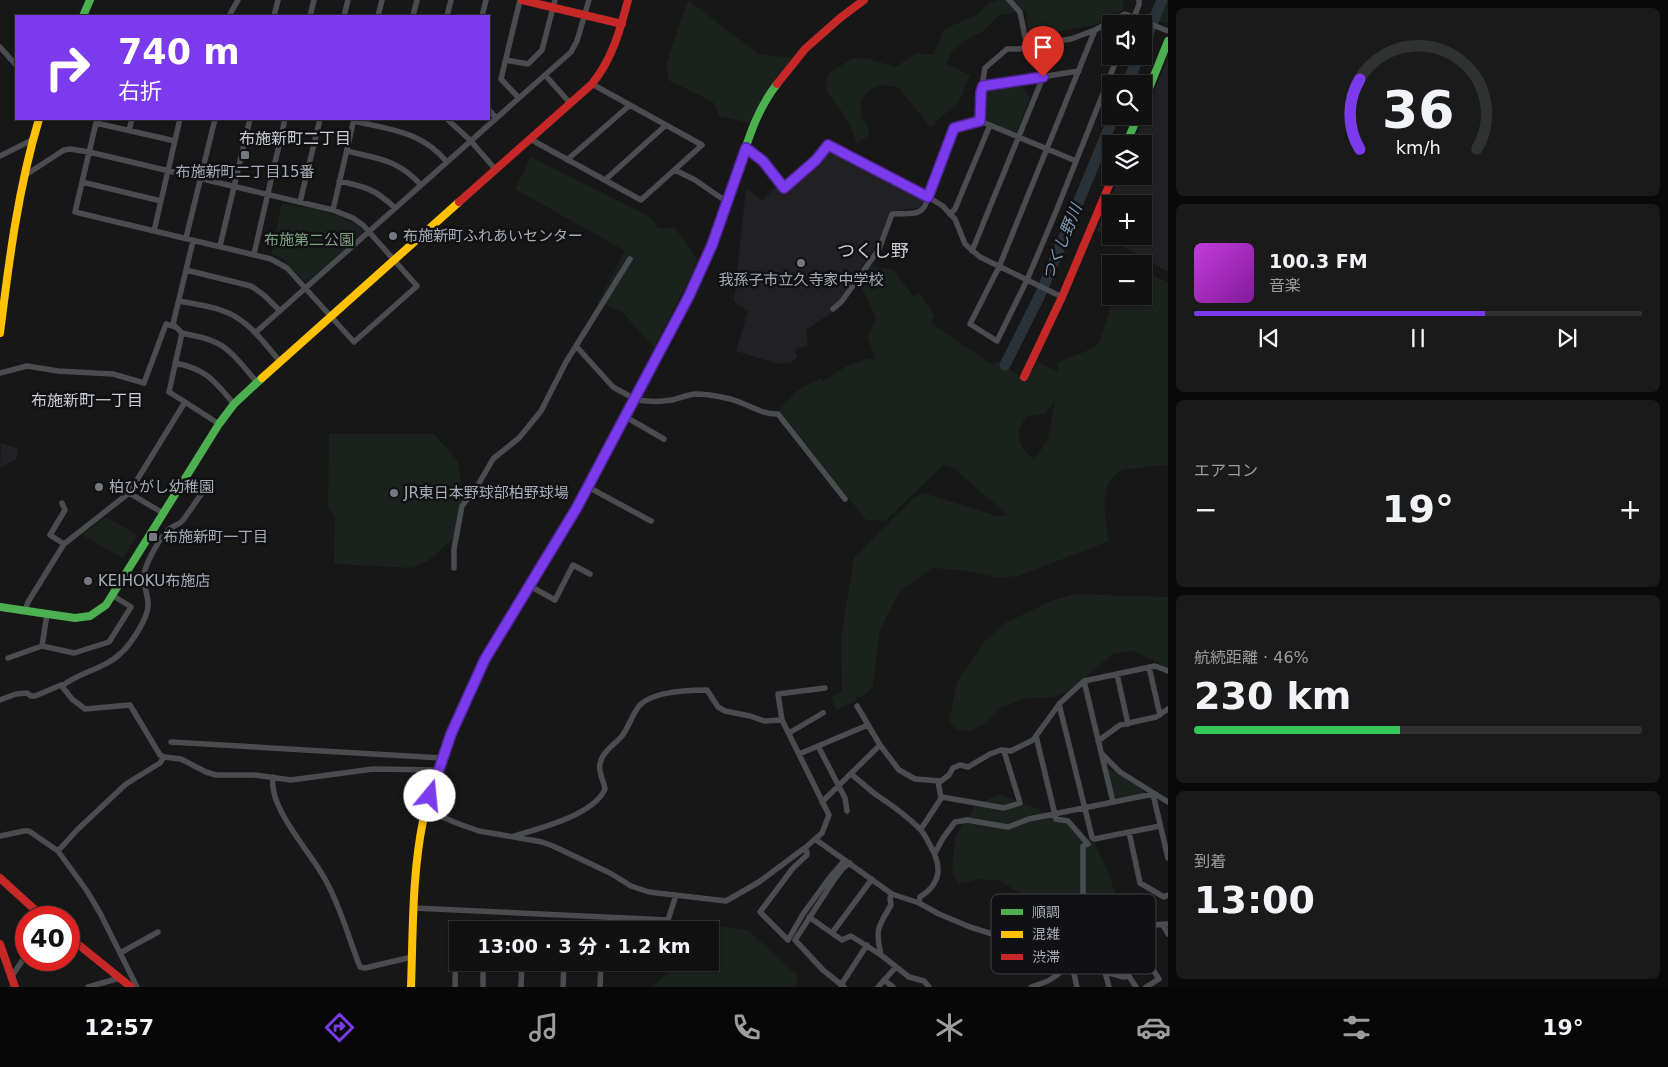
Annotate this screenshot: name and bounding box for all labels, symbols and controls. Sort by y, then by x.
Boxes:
map controls [1102,15,1152,305]
button: sound [1102,15,1152,65]
pin [1022,26,1064,77]
text: 740 m [118,32,240,72]
icon: arrive [1029,33,1057,61]
icon: right [35,35,100,100]
button: search [1102,75,1152,125]
text: 右折 [118,79,162,104]
text: 36 [1382,80,1454,140]
district label: 布施新町二丁目 [239,129,351,148]
button: layers [1102,135,1152,185]
text: km/h [1395,137,1441,158]
marker: 布施新町二丁目15番 [239,149,251,161]
place label: 布施新町二丁目15番 [175,163,315,181]
button: + [1102,195,1152,245]
water label: つくし野川 [1038,200,1087,283]
place label: 布施新町ふれあいセンター [403,227,583,245]
marker: 布施新町ふれあいセンター [387,230,399,242]
park label: 布施第二公園 [264,231,354,249]
district label: つくし野 [837,240,909,261]
text: 100.3 FM [1269,250,1368,272]
button: − [1102,255,1152,305]
marker: 我孫子市立久寺家中学校 [795,257,807,269]
place label: 我孫子市立久寺家中学校 [718,271,884,289]
text: 音楽 [1269,276,1301,295]
icon: previous [1255,324,1283,352]
icon: pause [1404,324,1432,352]
icon: next [1553,324,1581,352]
district label: 布施新町一丁目 [31,391,143,410]
text: エアコン [1194,461,1258,480]
place label: 柏ひがし幼稚園 [109,478,214,496]
marker: 柏ひがし幼稚園 [93,481,105,493]
place label: JR東日本野球部柏野球場 [403,484,569,502]
marker: JR東日本野球部柏野球場 [388,487,400,499]
text: 19° [1382,487,1454,531]
text: − [1194,493,1217,526]
text: + [1619,493,1642,526]
place label: 布施新町一丁目 [163,528,268,546]
marker: 布施新町一丁目 [147,531,159,543]
place label: KEIHOKU布施店 [98,572,210,590]
marker: KEIHOKU布施店 [82,575,94,587]
text: 航続距離 · 46% [1194,648,1309,667]
text: 230 km [1194,674,1351,718]
position arrow [403,769,455,821]
text: 到着 [1194,852,1226,871]
text: 13:00 [1194,878,1315,922]
legend [991,894,1156,974]
text: 順調 [1032,904,1060,920]
speed limit sign: 40 [15,906,80,971]
text: 混雑 [1032,926,1060,942]
text: 13:00 · 3 分 · 1.2 km [478,935,690,957]
text: 渋滞 [1032,949,1060,965]
icon: directions [322,1010,357,1045]
icon: music [526,1010,561,1045]
icon: phone [729,1010,764,1045]
icon: climate [932,1010,967,1045]
icon: car [1136,1010,1171,1045]
icon: filters [1339,1010,1374,1045]
text: 12:57 [84,1015,154,1040]
text: 19° [1542,1015,1584,1040]

